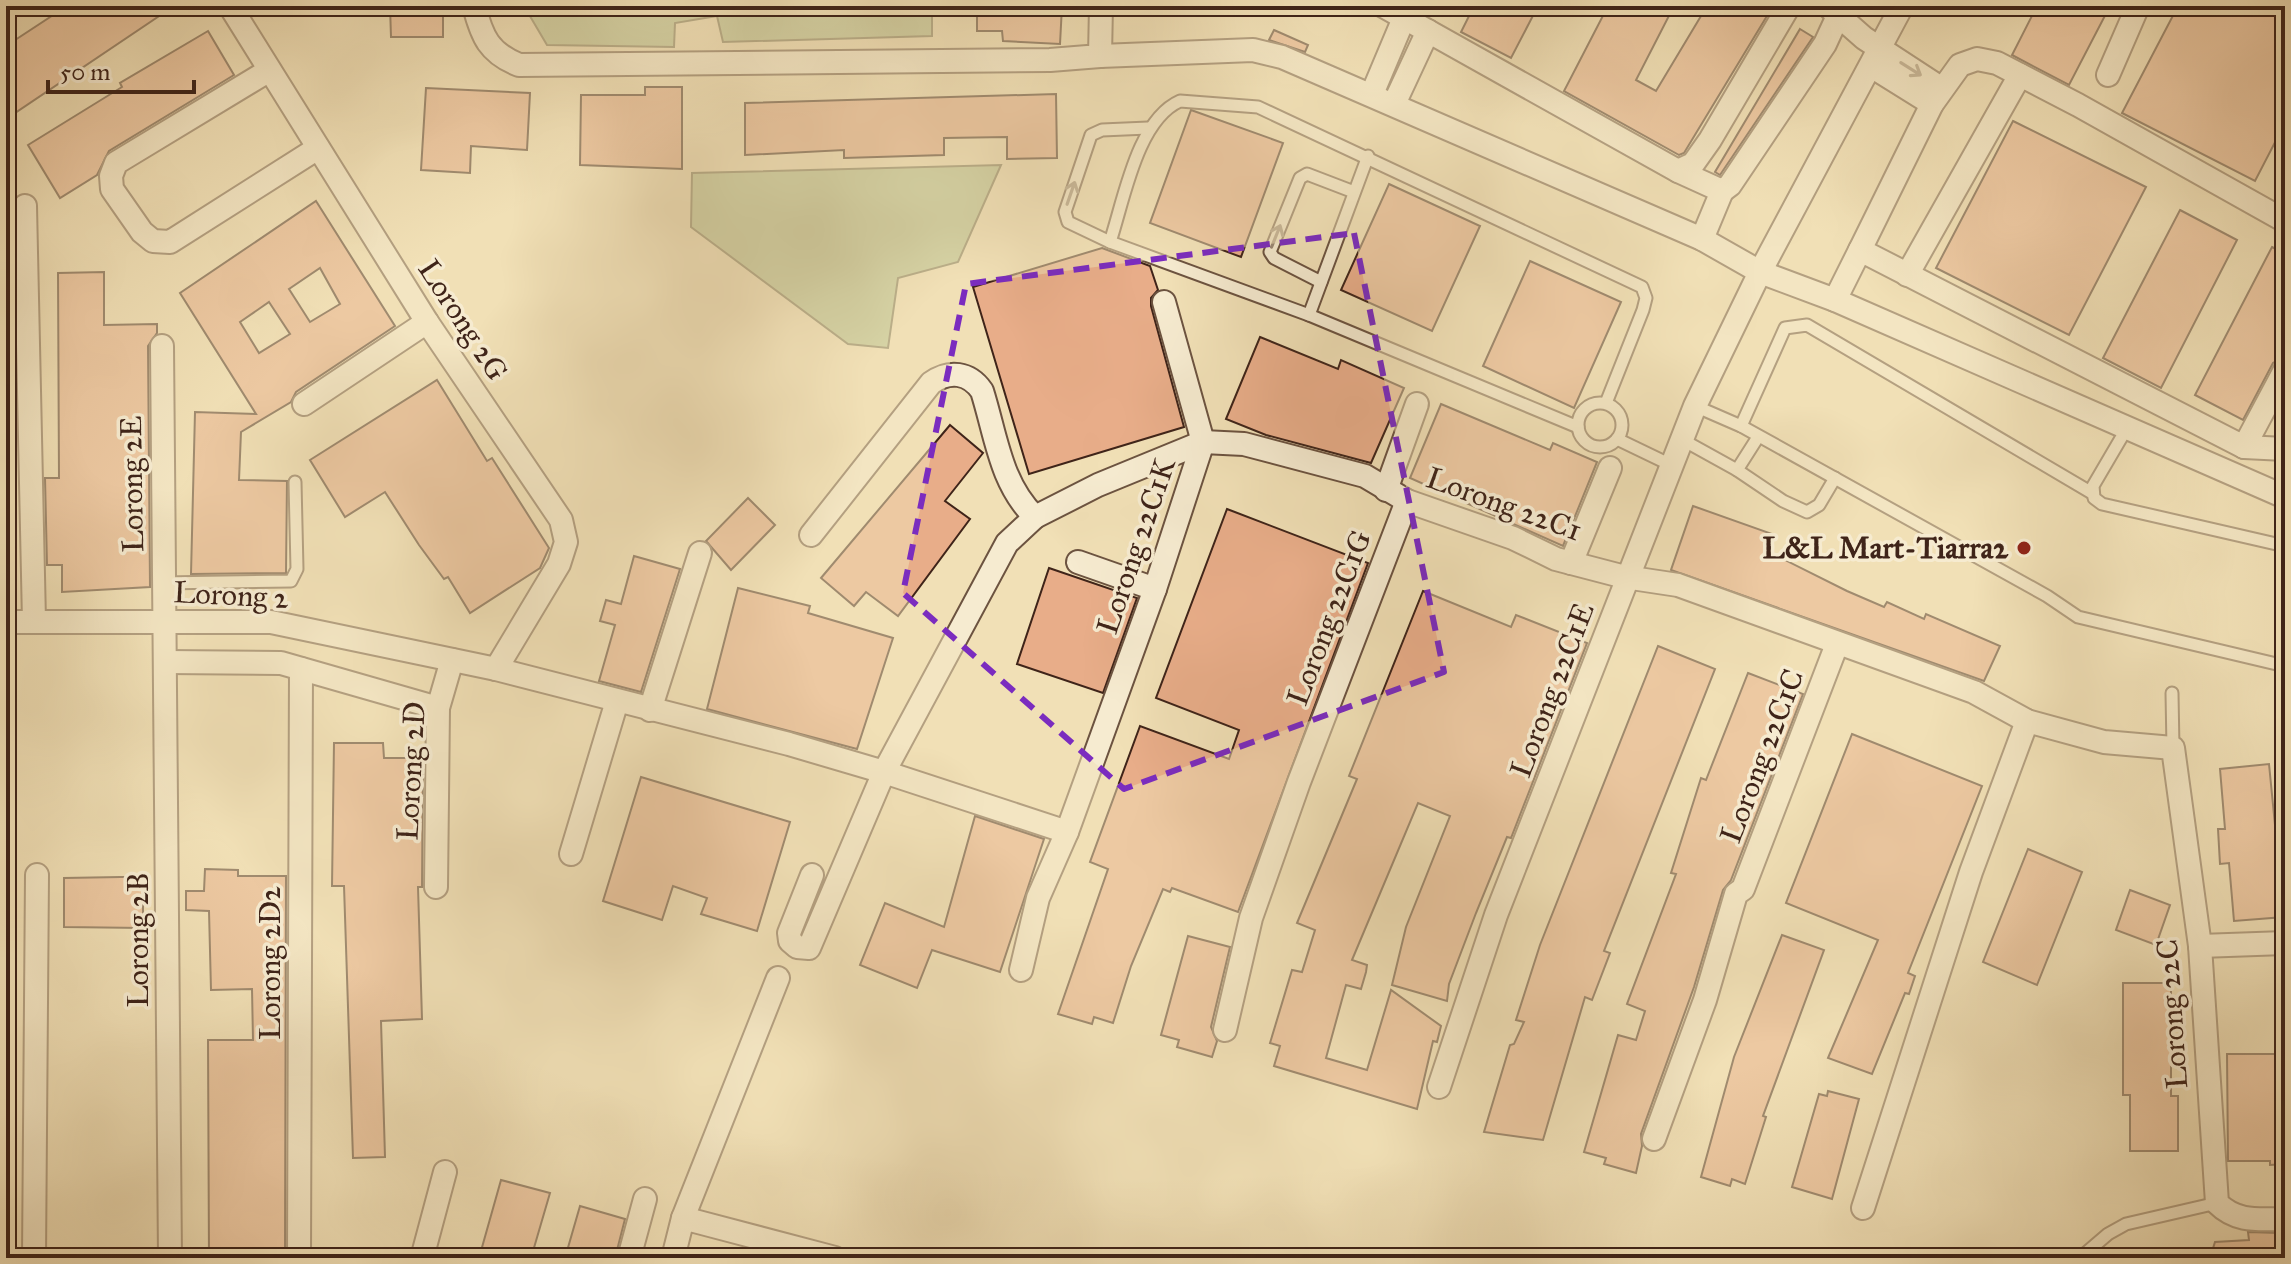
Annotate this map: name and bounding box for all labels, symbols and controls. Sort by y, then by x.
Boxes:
scale bar [48,44,194,94]
text: 50 m [60,57,110,87]
one-way arrow [1900,60,1922,77]
one-way arrow [1065,181,1080,206]
one-way arrow [1270,224,1285,249]
street label: Lorong 2G [411,253,515,387]
street label: Lorong 2E [113,415,151,553]
street label: Lorong 22C1K [1089,453,1183,639]
street label: Lorong 22C1 [1422,459,1586,549]
street label: Lorong 22C1G [1279,526,1379,710]
place label: L&L Mart-Tiarra2 [1763,530,2009,566]
marker: L&L Mart-Tiarra2 [2015,539,2033,557]
street label: Lorong 2 [172,574,290,616]
street label: Lorong 22C1E [1502,598,1602,782]
street label: Lorong 22C1C [1712,664,1812,848]
street label: Lorong 2D [389,701,433,841]
street label: Lorong 2B [120,872,156,1008]
street label: Lorong 2D2 [252,886,288,1040]
street label: Lorong 22C [2149,938,2195,1090]

